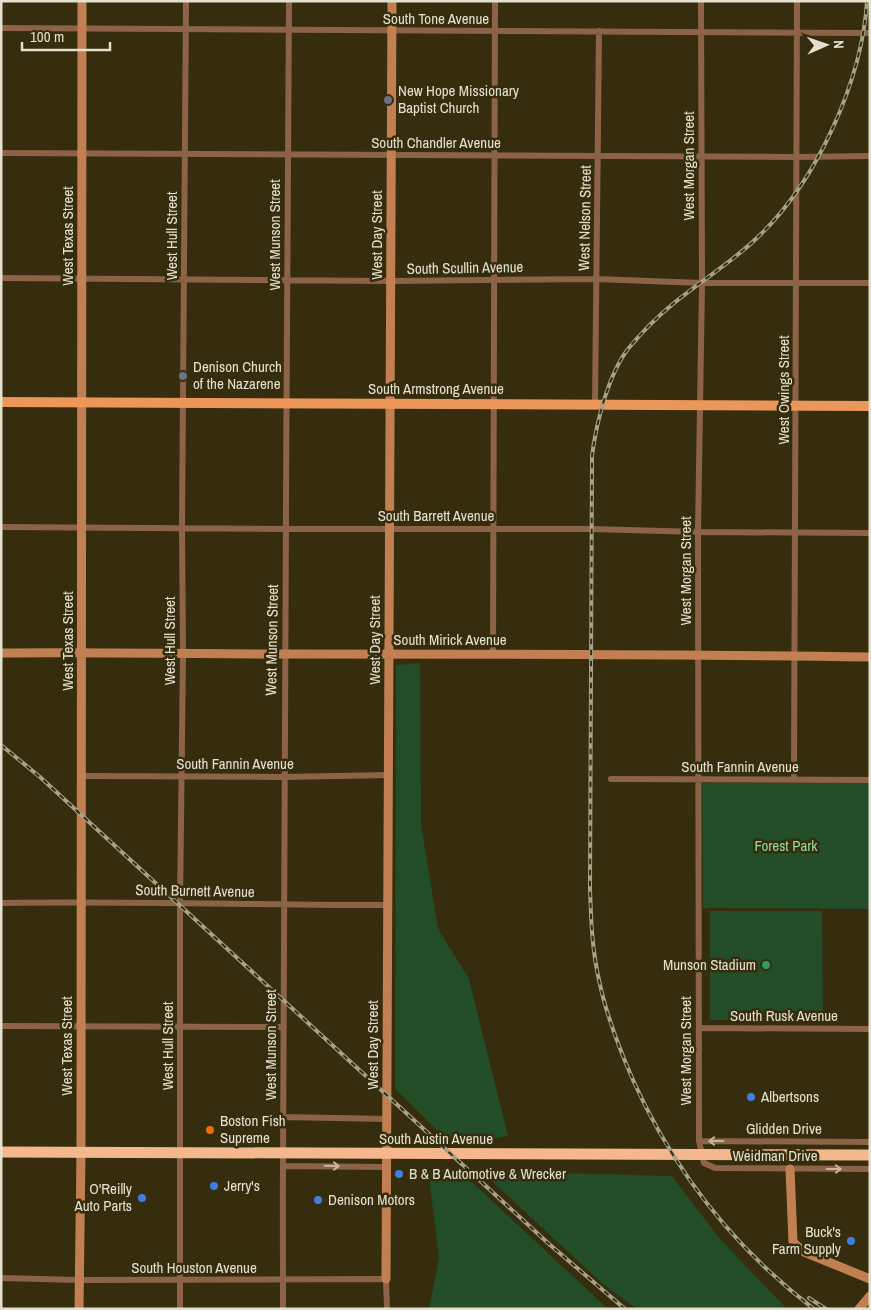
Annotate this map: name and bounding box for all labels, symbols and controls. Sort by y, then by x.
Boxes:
street label: South Tone Avenue [383,8,489,29]
scale bar [22,20,110,52]
north arrow [801,20,851,70]
text: 100 m [30,26,64,47]
text: N [830,40,848,49]
place label: New Hope Missionary Baptist Church [398,80,520,118]
marker: New Hope Missionary Baptist Church [382,94,394,106]
street label: West Morgan Street [678,111,699,221]
street label: South Chandler Avenue [371,132,501,153]
street label: West Nelson Street [573,164,596,271]
street label: West Munson Street [264,179,285,291]
street label: West Texas Street [57,186,78,286]
street label: West Day Street [366,190,387,280]
street label: West Hull Street [161,191,182,280]
street label: South Scullin Avenue [406,256,524,279]
street label: West Owings Street [773,335,794,445]
place label: Denison Church of the Nazarene [193,356,282,394]
marker: Denison Church of the Nazarene [177,370,189,382]
street label: South Armstrong Avenue [368,378,504,399]
street label: South Barrett Avenue [378,505,495,526]
street label: West Morgan Street [675,516,696,626]
street label: West Munson Street [260,584,283,696]
street label: West Texas Street [57,591,78,691]
street label: West Day Street [364,595,385,685]
street label: West Hull Street [159,596,180,685]
street label: South Mirick Avenue [393,629,507,650]
street label: South Fannin Avenue [176,753,294,774]
street label: South Fannin Avenue [681,756,799,777]
park label: Forest Park [755,835,818,856]
street label: South Burnett Avenue [135,879,255,902]
place label: Munson Stadium [663,954,756,975]
marker: Munson Stadium [760,959,772,971]
street label: West Munson Street [260,989,281,1101]
street label: West Texas Street [56,996,77,1096]
street label: West Morgan Street [675,996,696,1106]
street label: West Day Street [362,1000,383,1090]
street label: West Hull Street [157,1001,178,1090]
street label: South Rusk Avenue [730,1005,838,1026]
place label: Albertsons [760,1086,819,1107]
marker: Albertsons [745,1091,757,1103]
place label: Boston Fish Supreme [220,1110,286,1148]
street label: Glidden Drive [746,1118,822,1139]
marker: Boston Fish Supreme [204,1124,216,1136]
street label: South Austin Avenue [379,1128,493,1149]
one-way arrow [708,1136,724,1146]
street label: Weidman Drive [732,1145,818,1166]
one-way arrow [324,1162,340,1171]
place label: B & B Automotive & Wrecker [409,1163,566,1184]
one-way arrow [826,1164,842,1174]
marker: B & B Automotive & Wrecker [393,1168,405,1180]
place label: Jerry's [224,1175,260,1196]
place label: O'Reilly Auto Parts [74,1178,133,1216]
marker: Jerry's [208,1180,220,1192]
place label: Denison Motors [328,1189,415,1210]
marker: O'Reilly Auto Parts [136,1192,148,1204]
marker: Denison Motors [312,1194,324,1206]
place label: Buck's Farm Supply [772,1221,842,1259]
marker: Buck's Farm Supply [845,1235,857,1247]
street label: South Houston Avenue [131,1257,257,1278]

